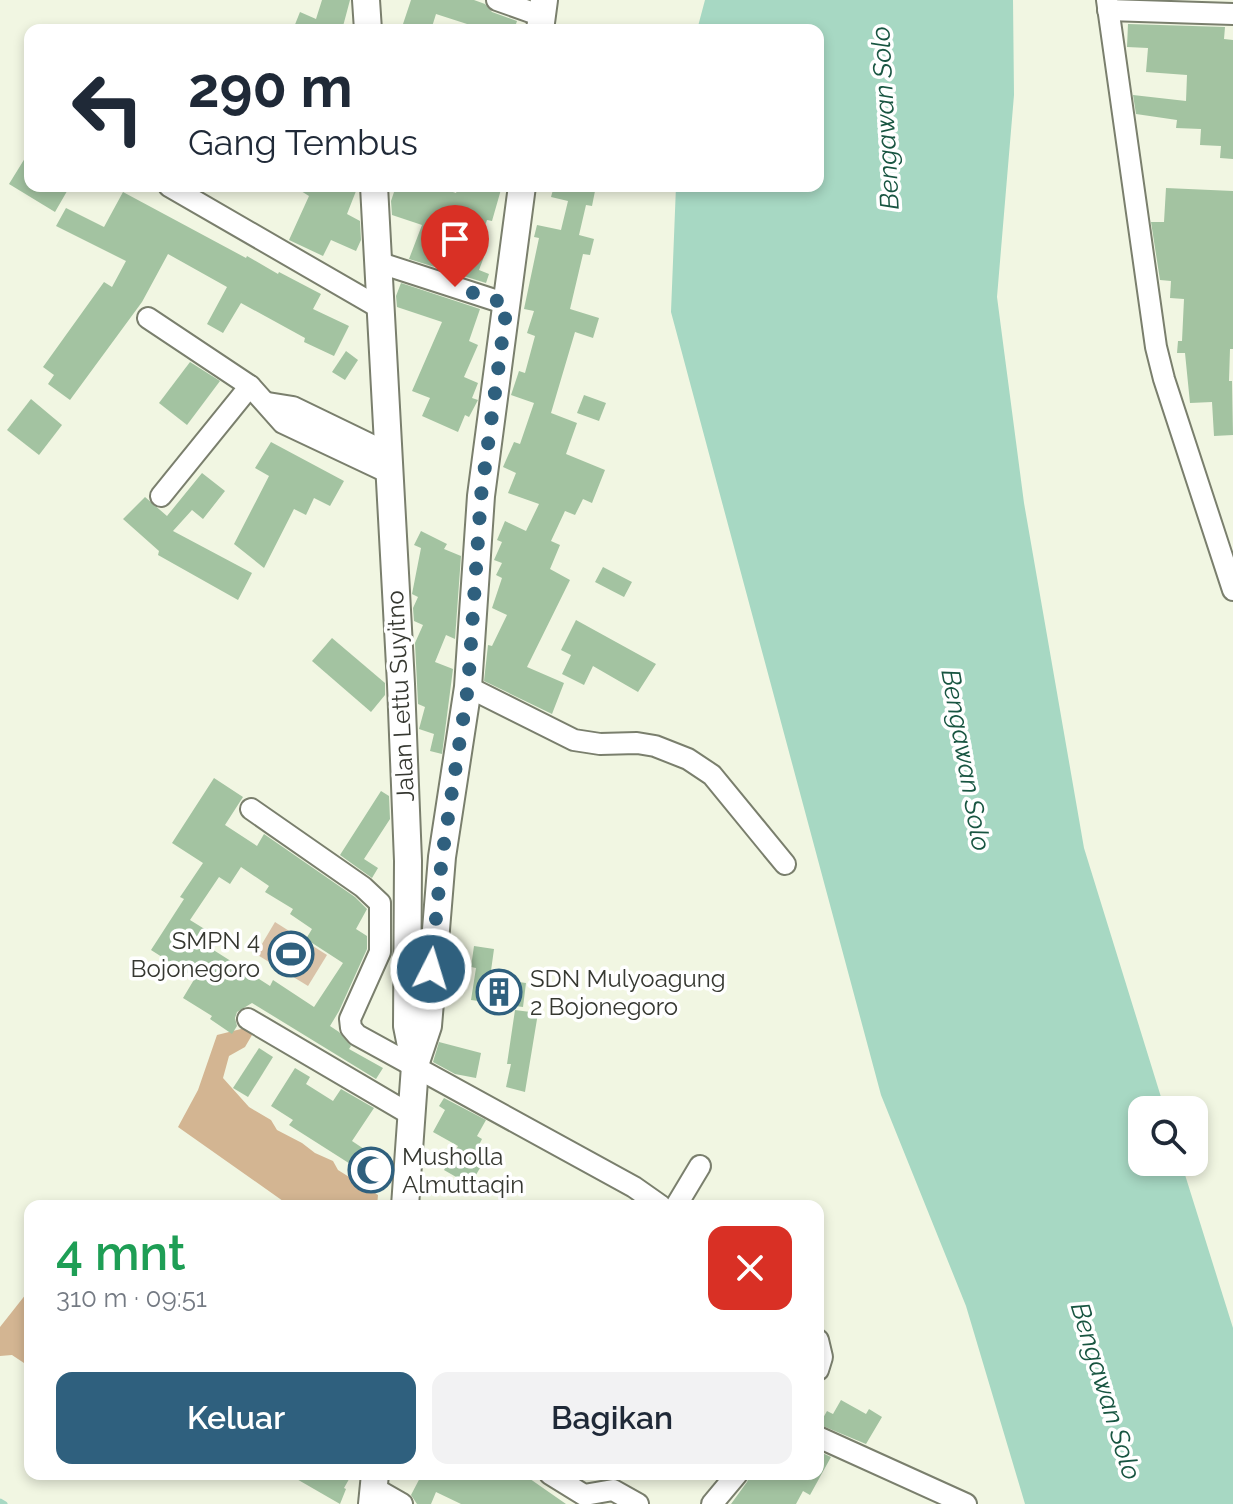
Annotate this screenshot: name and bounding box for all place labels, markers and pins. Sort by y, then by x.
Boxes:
pin [421,205,489,287]
place label: SMPN 4 Bojonegoro [131,926,260,983]
sports icon: SMPN 4 Bojonegoro [267,930,315,978]
place label: SDN Mulyoagung 2 Bojonegoro [530,964,726,1021]
building icon: SDN Mulyoagung 2 Bojonegoro [475,968,523,1016]
place label: Musholla Almuttaqin [402,1142,524,1199]
mosque icon: Musholla Almuttaqin [347,1146,395,1194]

